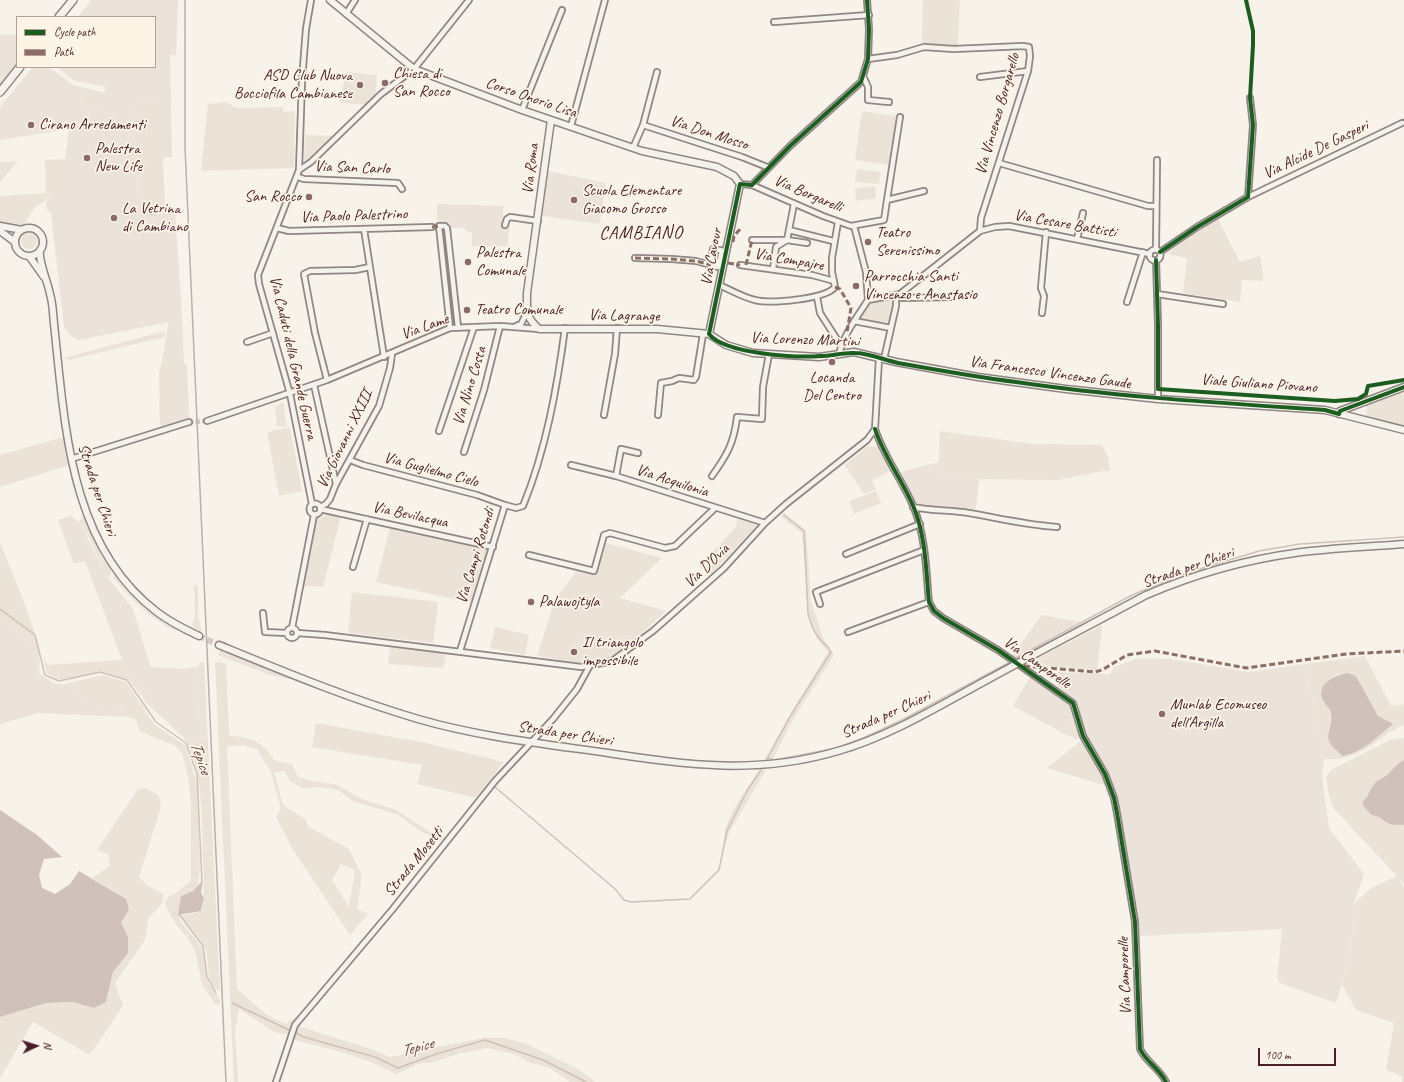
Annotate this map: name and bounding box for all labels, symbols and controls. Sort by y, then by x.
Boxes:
legend [16,16,156,68]
text: Cycle path [54,24,96,40]
text: Path [54,44,74,60]
street label: Via Vincenzo Borgarello [971,51,1025,177]
place label: Chiesa di San Rocco [393,64,450,102]
place label: ASD Club Nuova Bocciofila Cambianese [234,66,352,104]
street label: Corso Onorio Lisa [483,73,579,123]
marker: Chiesa di San Rocco [380,78,390,88]
marker: ASD Club Nuova Bocciofila Cambianese [355,80,365,90]
street label: Via Don Mosso [668,111,750,155]
place label: Cirano Arredamenti [39,115,145,135]
street label: Via Alcide De Gasperi [1260,116,1372,184]
marker: Cirano Arredamenti [26,120,36,130]
place label: Palestra New Life [95,139,142,177]
street label: Via Roma [518,143,544,195]
marker: Palestra New Life [82,153,92,163]
street label: Via San Carlo [314,157,390,179]
street label: Via Borgarelli [771,171,845,217]
place label: Scuola Elementare Giacomo Grosso [582,181,681,219]
place label: San Rocco [244,187,301,207]
marker: San Rocco [304,192,314,202]
marker: Scuola Elementare Giacomo Grosso [569,195,579,205]
place label: La Vetrina di Cambiano [122,199,188,237]
street label: Via Paolo Palestrino [300,205,408,227]
street label: Via Cesare Battisti [1013,206,1117,242]
marker: La Vetrina di Cambiano [109,213,119,223]
district label: CAMBIANO [600,222,682,244]
place label: Teatro Serenissimo [876,223,939,261]
street label: Via Cavour [697,227,727,287]
marker: Teatro Serenissimo [863,237,873,247]
place label: Palestra Comunale [476,243,526,281]
street label: Via Compajre [753,244,825,276]
marker: Palestra Comunale [463,257,473,267]
place label: Parrocchia Santi Vincenzo e Anastasio [864,267,977,305]
street label: Via Caduti della Grande Guerra [265,274,321,442]
marker: Parrocchia Santi Vincenzo e Anastasio [851,281,861,291]
place label: Teatro Comunale [475,300,563,320]
marker: Teatro Comunale [462,305,472,315]
street label: Via Lagrange [588,306,660,326]
street label: Via Lame [399,310,451,344]
street label: Via Lorenzo Martini [750,329,860,351]
street label: Via Nino Costa [449,344,491,428]
street label: Via Francesco Vincenzo Gaude [968,352,1132,394]
marker: Locanda Del Centro [827,357,837,367]
place label: Locanda Del Centro [803,368,861,406]
street label: Viale Giuliano Piovano [1200,370,1318,398]
street label: Via Giovanni XXIII [313,387,377,491]
street label: Strada per Chieri [73,442,121,538]
street label: Via Guglielmo Cielo [382,448,480,492]
street label: Via Acquilonia [633,460,711,502]
street label: Via Bevilacqua [371,498,449,532]
street label: Via Campi Rotondi [452,506,500,606]
street label: Via D'Ovia [680,540,734,592]
street label: Strada per Chieri [1140,543,1236,593]
place label: Palawojtyla [539,592,600,612]
marker: Palawojtyla [526,597,536,607]
place label: Il triangolo impossibile [582,633,643,671]
street label: Via Camporelle [1000,633,1074,693]
marker: Il triangolo impossibile [569,647,579,657]
street label: Strada per Chieri [838,687,934,743]
place label: Munlab Ecomuseo dell'Argilla [1170,695,1266,733]
marker: Munlab Ecomuseo dell'Argilla [1157,709,1167,719]
street label: Strada per Chieri [516,717,614,751]
water label: Tepice [185,739,215,777]
street label: Strada Mosetti [380,823,448,901]
street label: Via Camporelle [1114,937,1136,1015]
north arrow [16,1026,56,1066]
water label: Tepice [398,1034,436,1062]
scale bar [1260,1040,1338,1066]
text: N [41,1041,55,1049]
text: 100 m [1265,1047,1291,1063]

